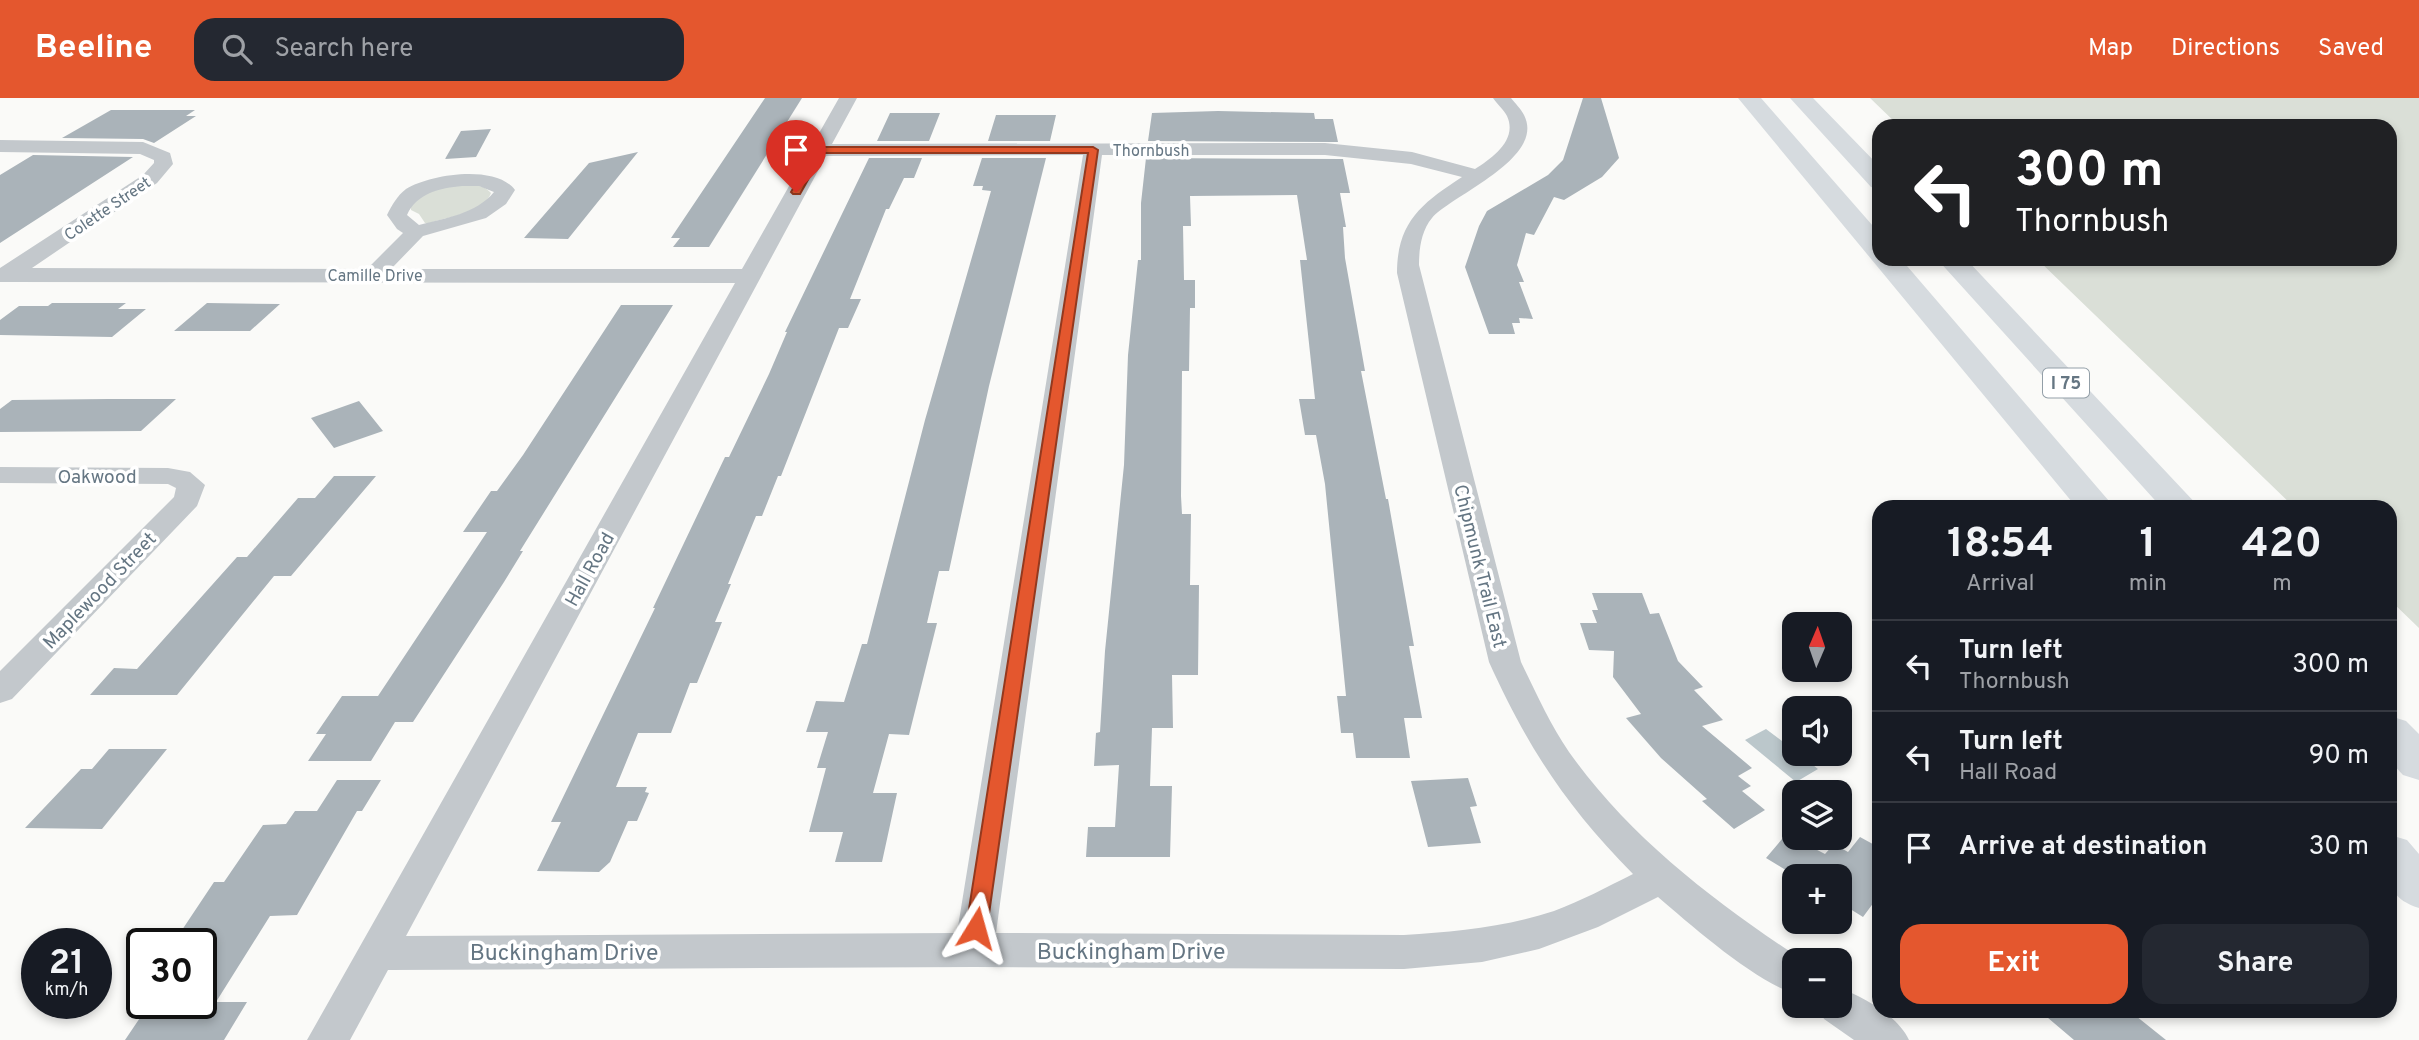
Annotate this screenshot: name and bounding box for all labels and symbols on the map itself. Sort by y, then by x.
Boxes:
pin [766,120,826,192]
street label: Thornbush [1112,142,1190,162]
street label: Colette Street [61,173,155,246]
street label: Camille Drive [327,267,423,287]
road number: I 75 [2043,368,2089,398]
street label: Oakwood [57,466,137,490]
street label: Chipmunk Trail East [1447,482,1511,651]
street label: Maplewood Street [39,528,162,655]
street label: Hall Road [561,529,621,611]
north arrow [1782,612,1852,682]
position arrow [939,891,1013,965]
speed limit sign: 30 [126,928,217,1019]
street label: Buckingham Drive [1037,939,1225,968]
street label: Buckingham Drive [470,940,658,969]

